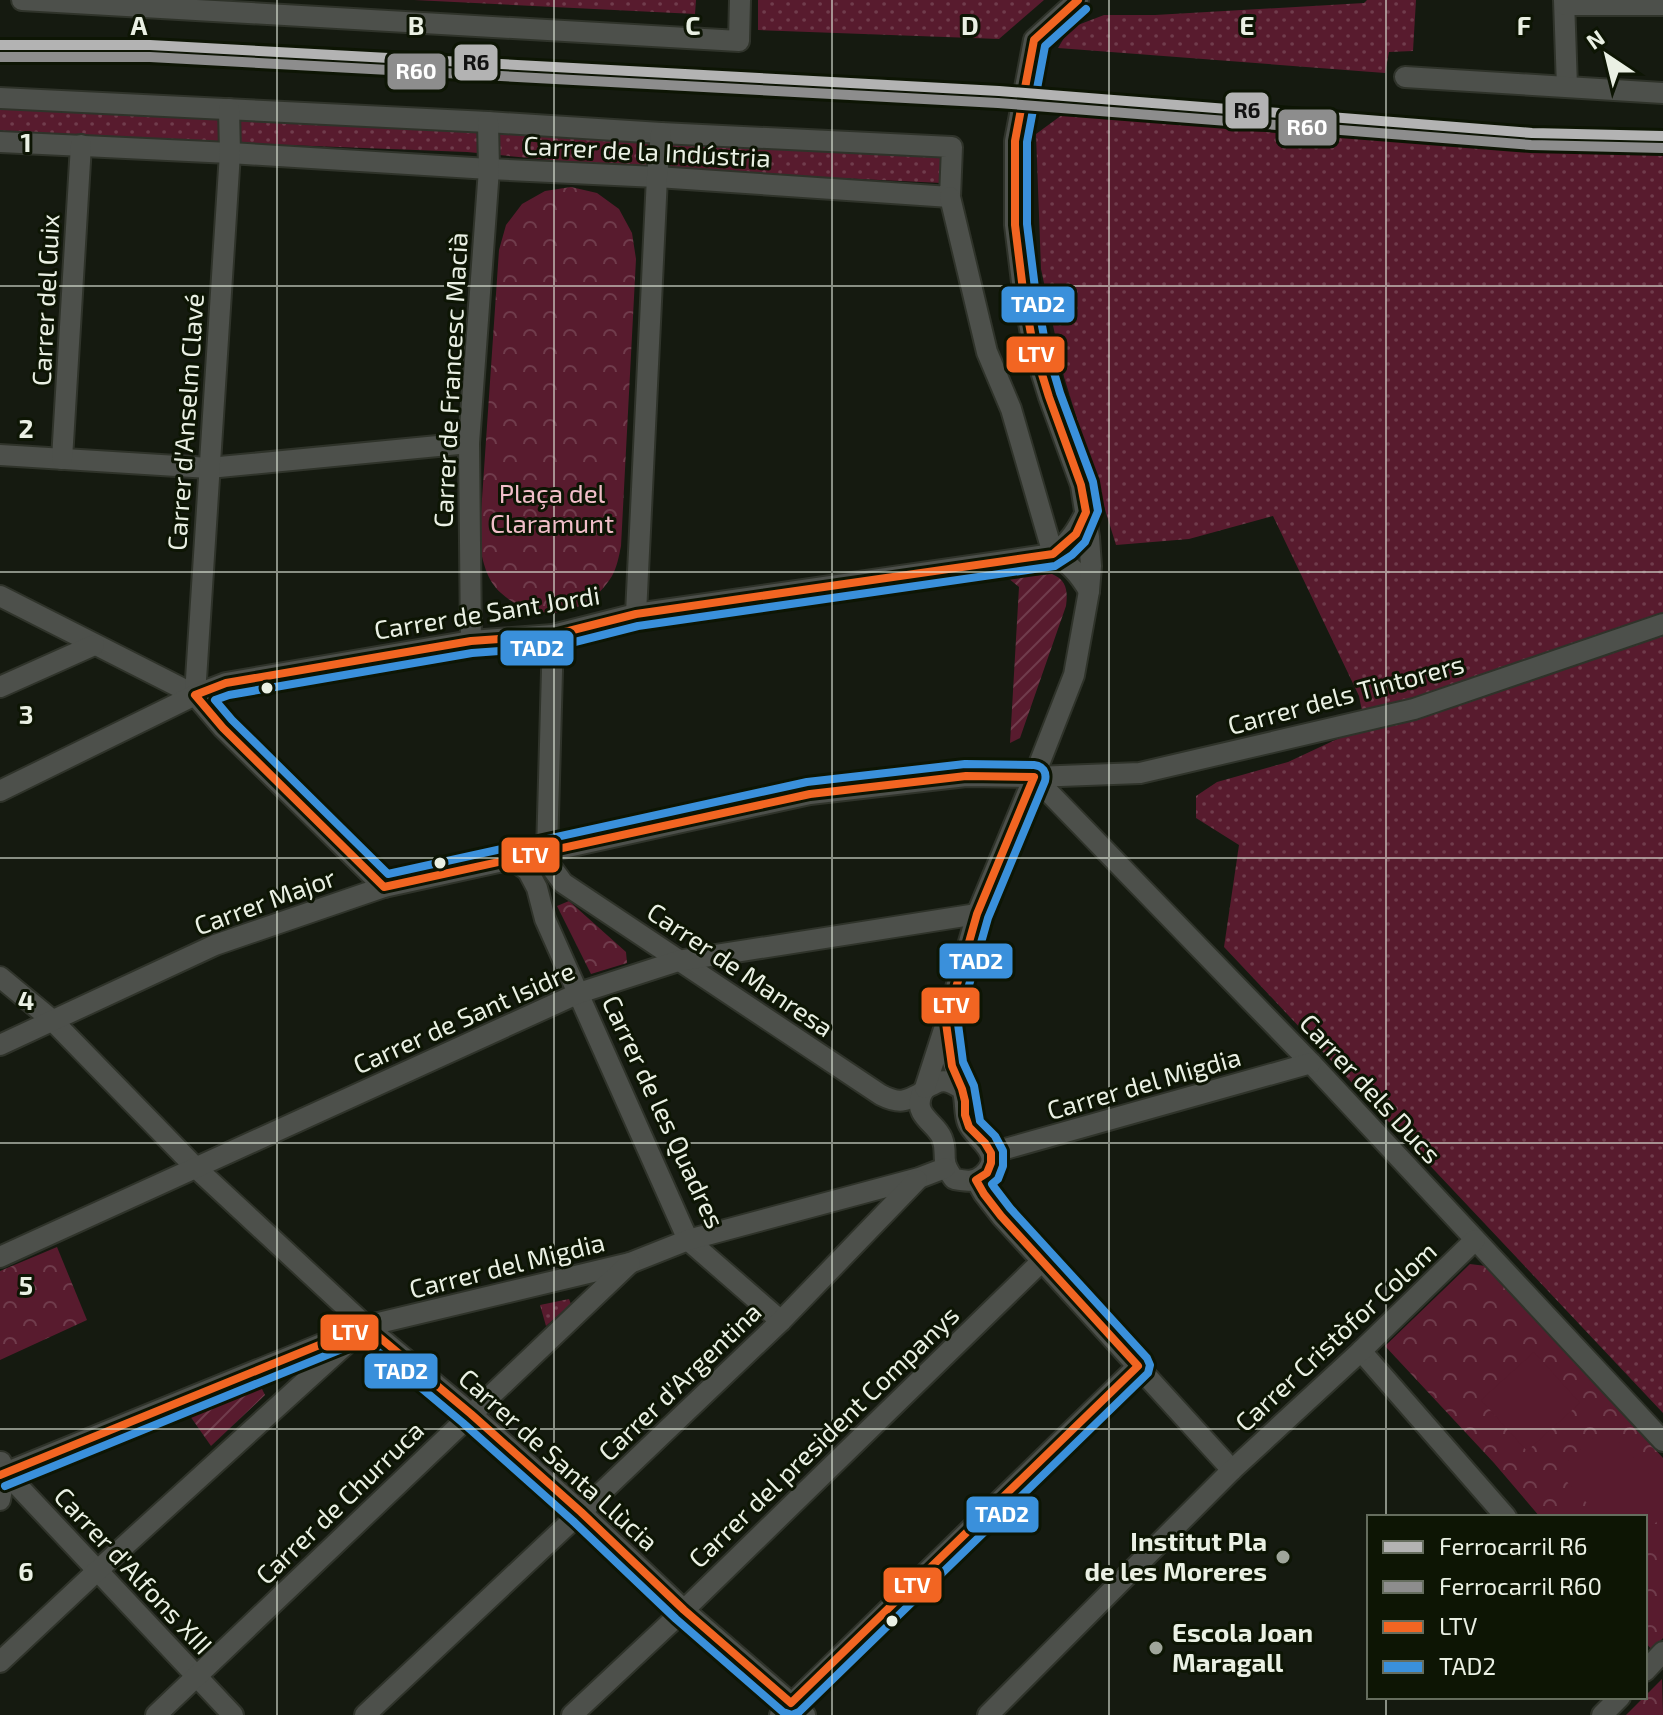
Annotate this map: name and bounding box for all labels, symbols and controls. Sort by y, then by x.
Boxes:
text: A [131,9,148,40]
text: B [408,9,424,40]
text: C [685,9,701,40]
text: D [961,9,979,40]
text: E [1239,9,1255,40]
text: F [1517,9,1531,40]
north arrow [1567,16,1647,96]
text: N [1581,24,1609,54]
line badge: R6 [453,43,499,82]
text: R6 [462,48,490,74]
line badge: R60 [386,52,447,91]
text: R60 [395,57,437,83]
line badge: R6 [1224,91,1270,130]
text: R6 [1233,96,1261,122]
line badge: R60 [1277,108,1338,147]
text: R60 [1286,113,1328,139]
text: 1 [20,126,32,157]
street label: Carrer de la Indústria [523,129,772,172]
street label: Carrer del Guix [25,213,65,387]
street label: Carrer de Francesc Macià [426,231,473,529]
line badge: TAD2 [1000,285,1076,324]
text: TAD2 [1011,290,1065,316]
street label: Carrer d'Anselm Clavé [160,292,209,552]
line badge: LTV [1005,335,1066,374]
text: LTV [1018,340,1054,366]
text: 2 [18,412,34,443]
park label: Plaça del Claramunt [490,477,614,538]
street label: Carrer de Sant Jordi [372,578,602,645]
line badge: TAD2 [499,629,575,667]
text: TAD2 [510,634,564,660]
street label: Carrer dels Tintorers [1224,647,1467,740]
unlabelled marker [259,680,275,696]
text: 3 [19,698,33,729]
line badge: LTV [500,836,561,874]
text: LTV [512,841,548,867]
unlabelled marker [432,855,448,871]
street label: Carrer Major [190,861,339,940]
street label: Carrer de Manresa [642,895,840,1042]
line badge: TAD2 [938,942,1014,980]
text: TAD2 [949,947,1003,973]
street label: Carrer de Sant Isidre [348,954,579,1079]
text: 4 [18,984,34,1015]
line badge: LTV [920,986,981,1025]
street label: Carrer de les Quadres [597,990,732,1233]
text: LTV [933,991,969,1017]
street label: Carrer dels Ducs [1294,1007,1448,1169]
street label: Carrer del Migdia [1043,1040,1244,1125]
street label: Carrer del Migdia [406,1225,608,1304]
street label: Carrer Cristòfor Colom [1228,1235,1442,1437]
text: 5 [19,1269,33,1300]
street label: Carrer d'Argentina [591,1295,767,1467]
street label: Carrer del president Companys [682,1299,964,1573]
line badge: LTV [319,1313,380,1352]
text: LTV [332,1318,368,1344]
line badge: TAD2 [363,1352,439,1390]
text: TAD2 [374,1357,428,1383]
street label: Carrer de Santa Llùcia [453,1361,665,1556]
street label: Carrer de Churruca [249,1414,429,1590]
street label: Carrer d'Alfons XIII [49,1480,220,1660]
line badge: TAD2 [965,1495,1040,1534]
text: TAD2 [975,1500,1029,1526]
legend [1367,1515,1647,1699]
place label: Institut Pla de les Moreres [1085,1525,1267,1586]
text: Ferrocarril R6 [1439,1531,1588,1560]
marker: Institut Pla de les Moreres [1274,1548,1292,1566]
text: 6 [18,1555,34,1586]
line badge: LTV [882,1566,943,1604]
text: LTV [894,1571,930,1597]
text: Ferrocarril R60 [1439,1571,1602,1600]
text: LTV [1439,1611,1478,1640]
unlabelled marker [884,1613,900,1629]
place label: Escola Joan Maragall [1172,1616,1313,1677]
marker: Escola Joan Maragall [1147,1639,1165,1657]
text: TAD2 [1439,1651,1496,1680]

